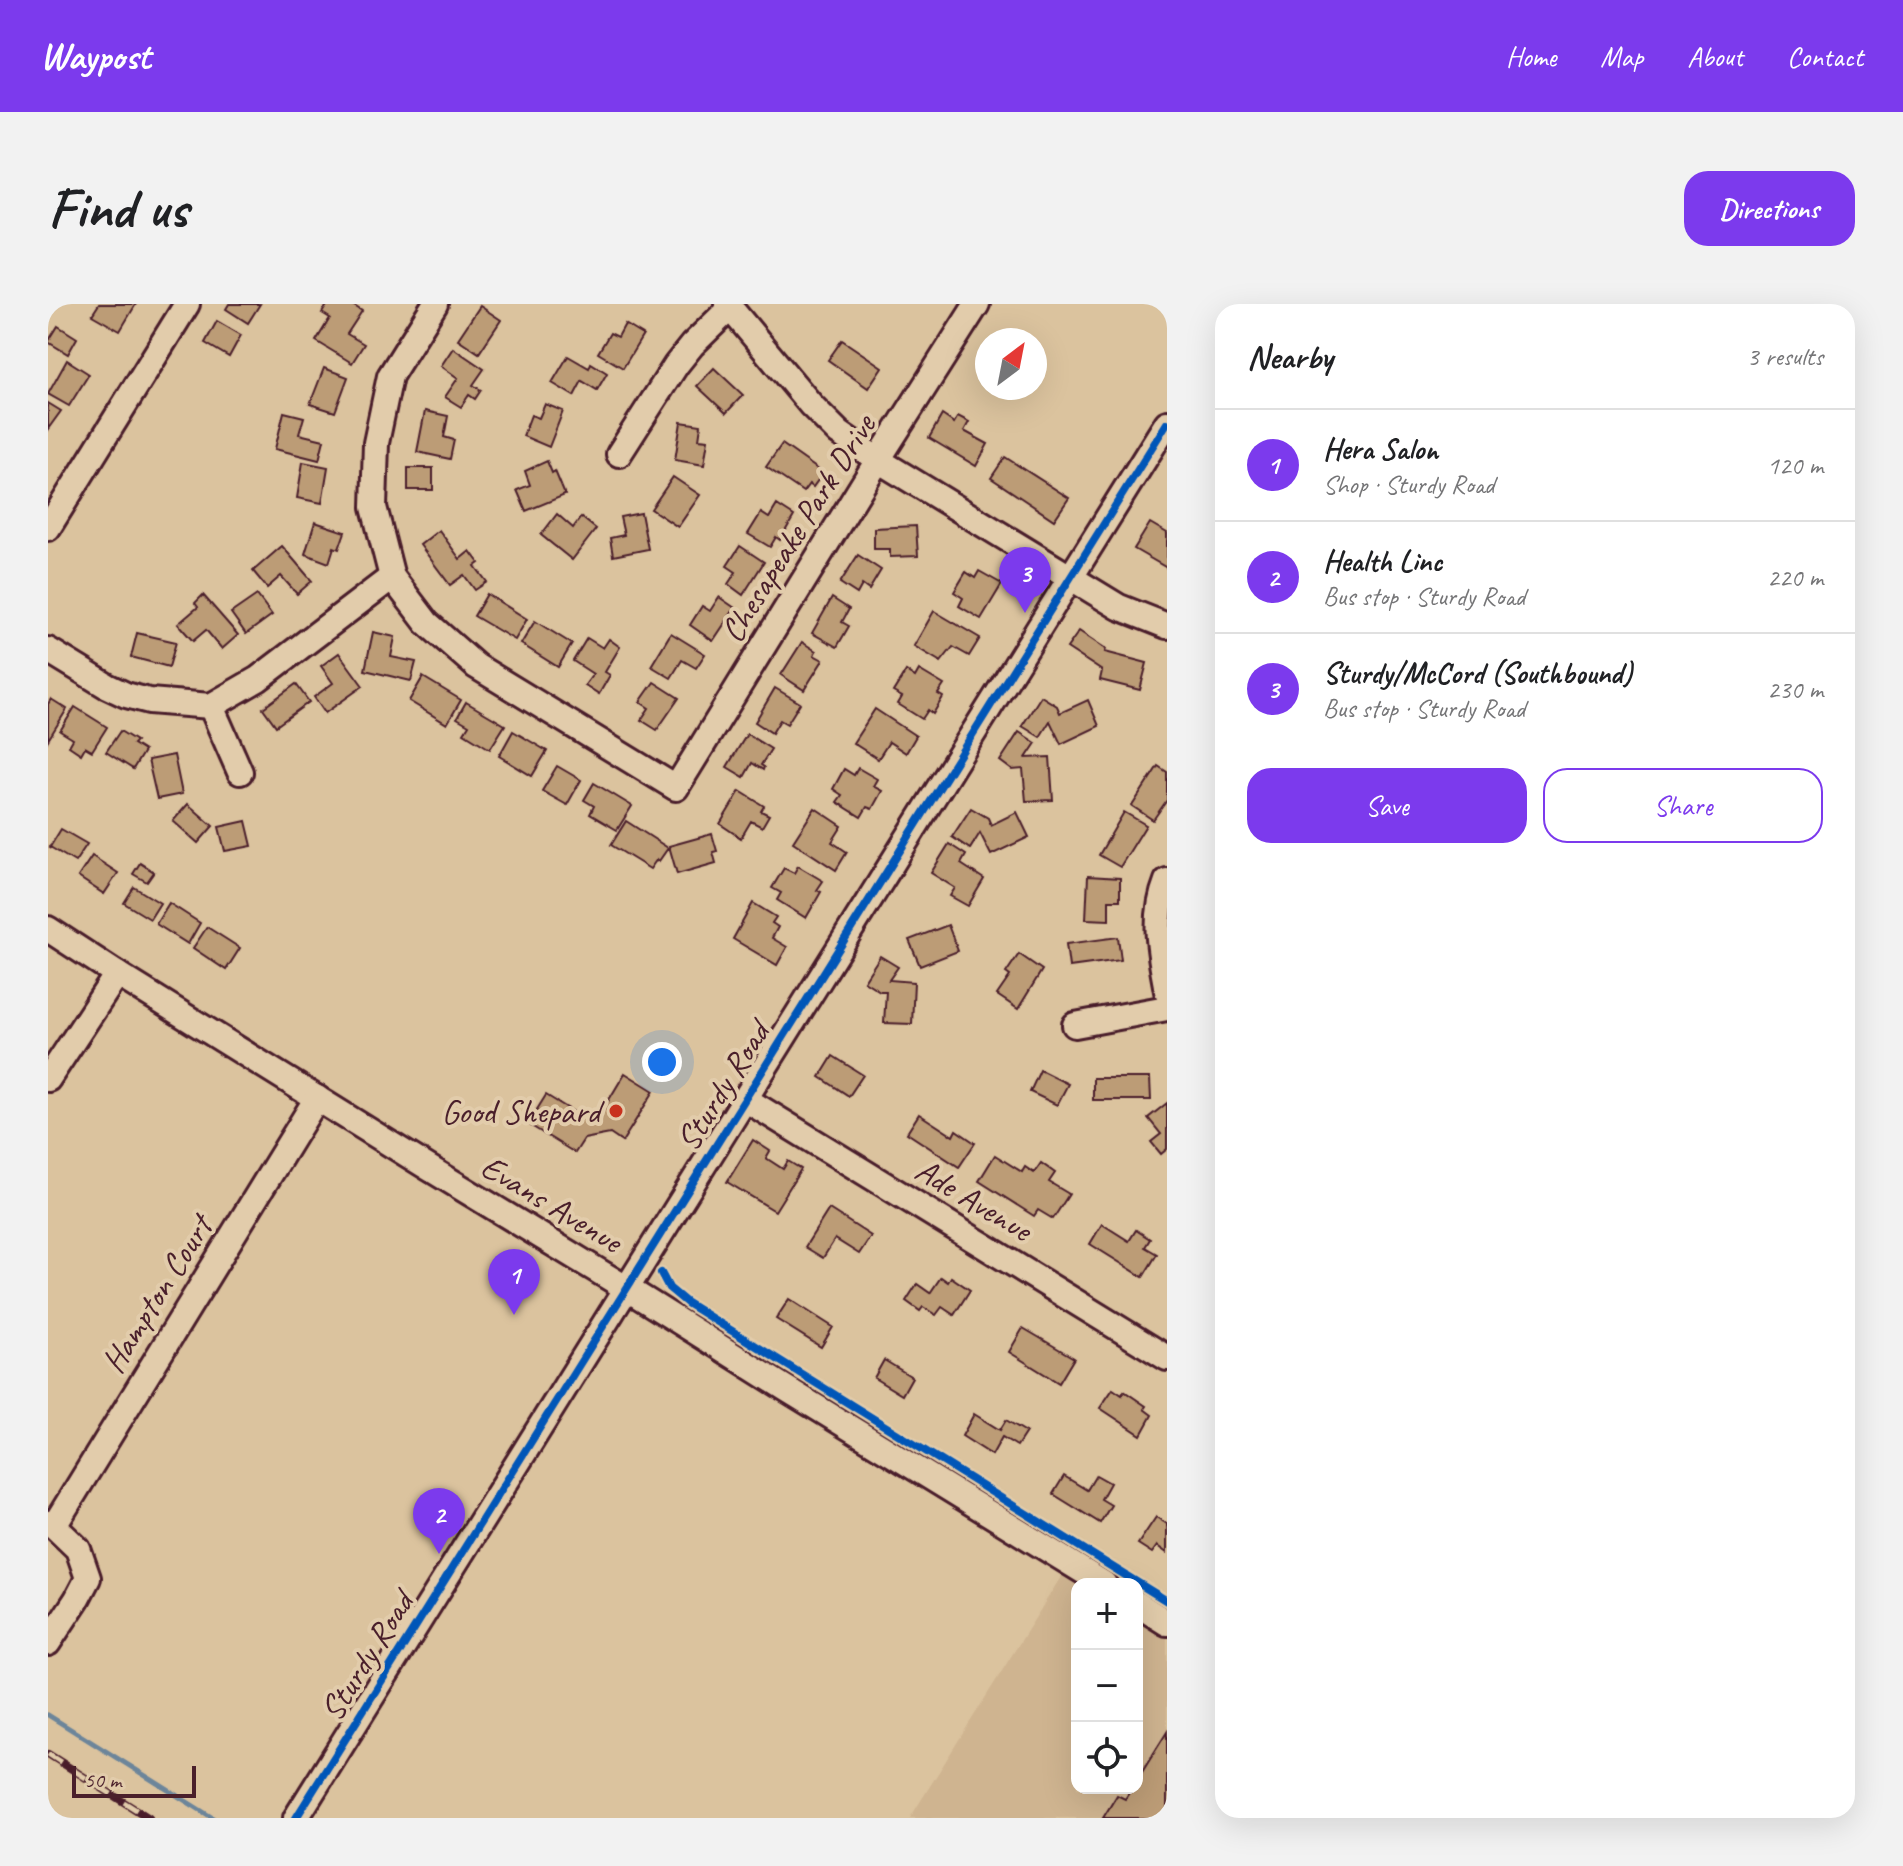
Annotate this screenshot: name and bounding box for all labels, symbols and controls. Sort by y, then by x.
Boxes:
text: Waypost [40,33,151,80]
text: Home [1506,39,1556,74]
text: Map [1600,39,1643,74]
text: About [1687,39,1743,74]
text: Contact [1787,39,1863,74]
button: Directions [1684,171,1855,246]
text: Find us [48,173,188,244]
north arrow [975,328,1047,400]
text: Nearby [1247,335,1333,378]
text: 3 results [1747,340,1823,373]
street label: Chesapeake Park Drive [710,405,886,650]
text: Hera Salon [1323,430,1438,468]
text: 1 [1267,449,1279,482]
text: 120 m [1767,449,1823,482]
text: Shop · Sturdy Road [1323,468,1495,501]
text: Health Linc [1323,542,1442,580]
pin: 3 [999,547,1051,613]
text: 2 [1267,561,1279,594]
text: 220 m [1767,561,1823,594]
text: Bus stop · Sturdy Road [1323,580,1525,613]
text: Sturdy/McCord (Southbound) [1323,654,1632,692]
text: 3 [1267,673,1279,706]
text: 230 m [1767,673,1823,706]
text: Bus stop · Sturdy Road [1323,692,1525,725]
button: Save [1247,768,1527,843]
button: Share [1543,768,1823,843]
street label: Sturdy Road [666,1009,782,1159]
your location [642,1042,682,1082]
place label: Good Shepard [442,1090,606,1133]
marker: Good Shepard [607,1102,625,1120]
street label: Evans Avenue [473,1145,633,1264]
street label: Ade Avenue [908,1148,1042,1252]
street label: Hampton Court [91,1204,224,1381]
pin: 1 [488,1249,540,1315]
pin: 2 [413,1488,465,1554]
map controls [1071,1578,1143,1794]
button: + [1071,1578,1143,1650]
street label: Sturdy Road [310,1579,426,1729]
button: − [1071,1650,1143,1722]
button: locate [1071,1722,1143,1794]
scale bar [72,1762,196,1798]
text: 50 m [84,1766,121,1794]

